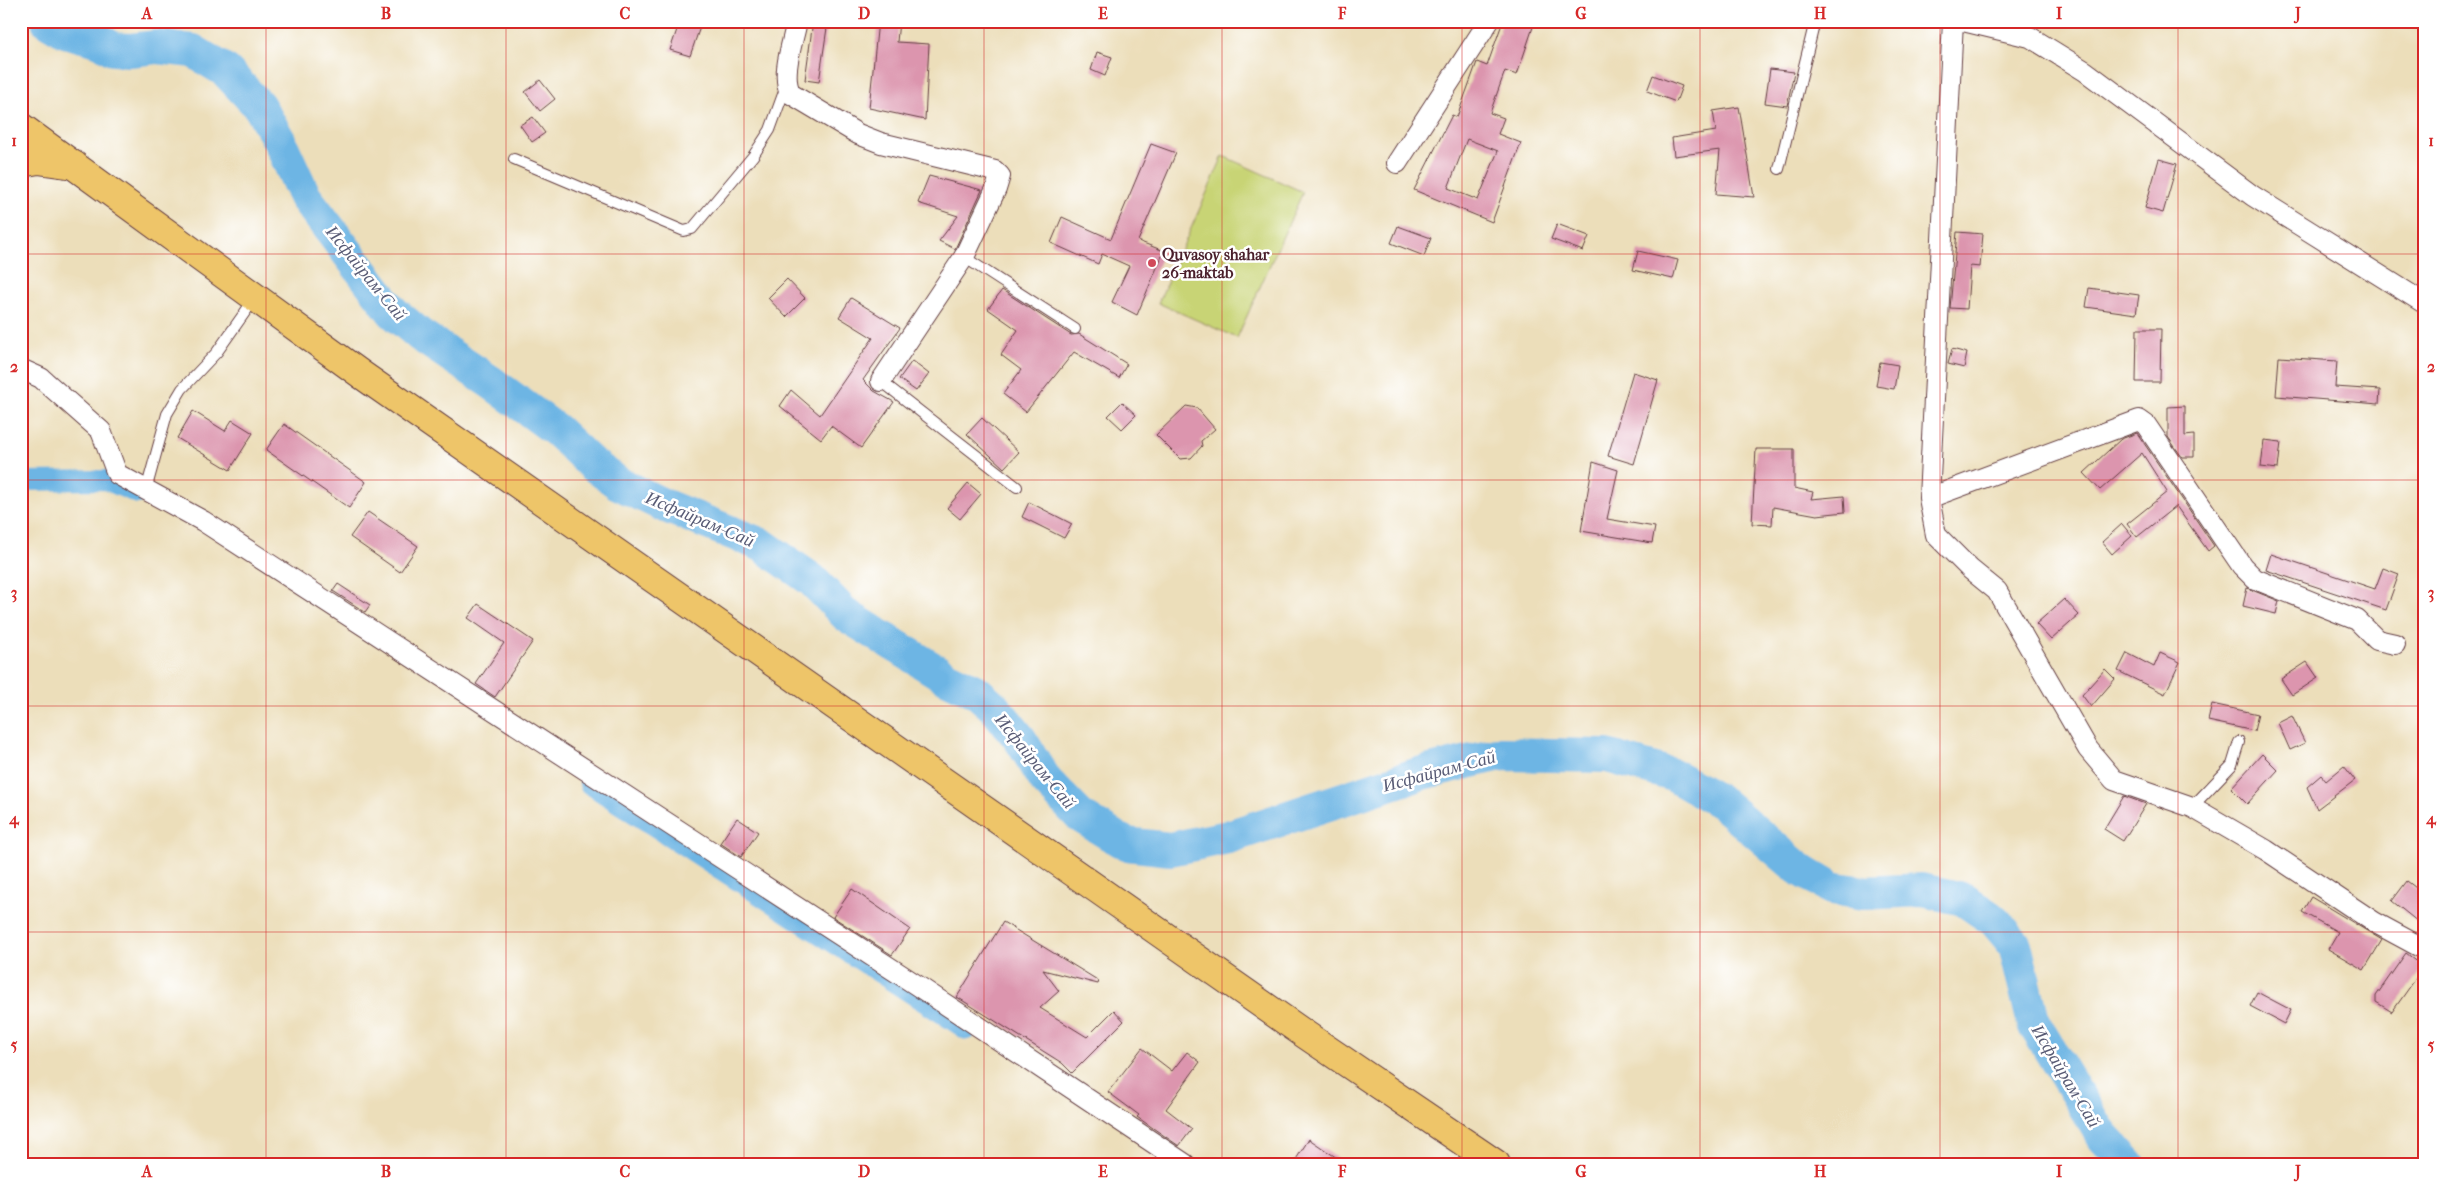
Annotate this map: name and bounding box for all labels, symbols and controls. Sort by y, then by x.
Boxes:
text: A [141,4,153,23]
text: B [381,4,391,23]
text: C [620,4,631,23]
text: D [858,4,870,23]
text: E [1098,4,1108,23]
text: F [1337,4,1347,23]
text: G [1575,4,1587,23]
text: H [1814,4,1827,23]
text: I [2056,4,2063,23]
text: J [2293,4,2301,24]
text: 1 [11,131,17,150]
text: 1 [2428,131,2434,150]
water label: Исфайрам-Сай [320,221,410,325]
place label: Quvasoy shahar 26-maktab [1162,245,1271,282]
marker: Quvasoy shahar 26-maktab [1146,257,1158,269]
text: 2 [10,357,18,376]
text: 2 [2427,357,2435,376]
water label: Исфайрам-Сай [641,487,757,552]
text: 3 [11,583,17,603]
text: 3 [2428,583,2434,603]
water label: Исфайрам-Сай [989,709,1079,813]
water label: Исфайрам-Сай [1379,746,1498,797]
text: 4 [8,809,20,829]
text: 4 [2425,809,2437,829]
water label: Исфайрам-Сай [2026,1020,2104,1131]
text: 5 [11,1035,18,1054]
text: 5 [2428,1035,2435,1054]
text: A [141,1162,153,1181]
text: B [381,1162,391,1181]
text: C [620,1162,631,1181]
text: D [858,1162,870,1181]
text: E [1098,1162,1108,1181]
text: F [1337,1162,1347,1181]
text: G [1575,1162,1587,1181]
text: H [1814,1162,1827,1181]
text: I [2056,1162,2063,1181]
text: J [2293,1162,2301,1182]

